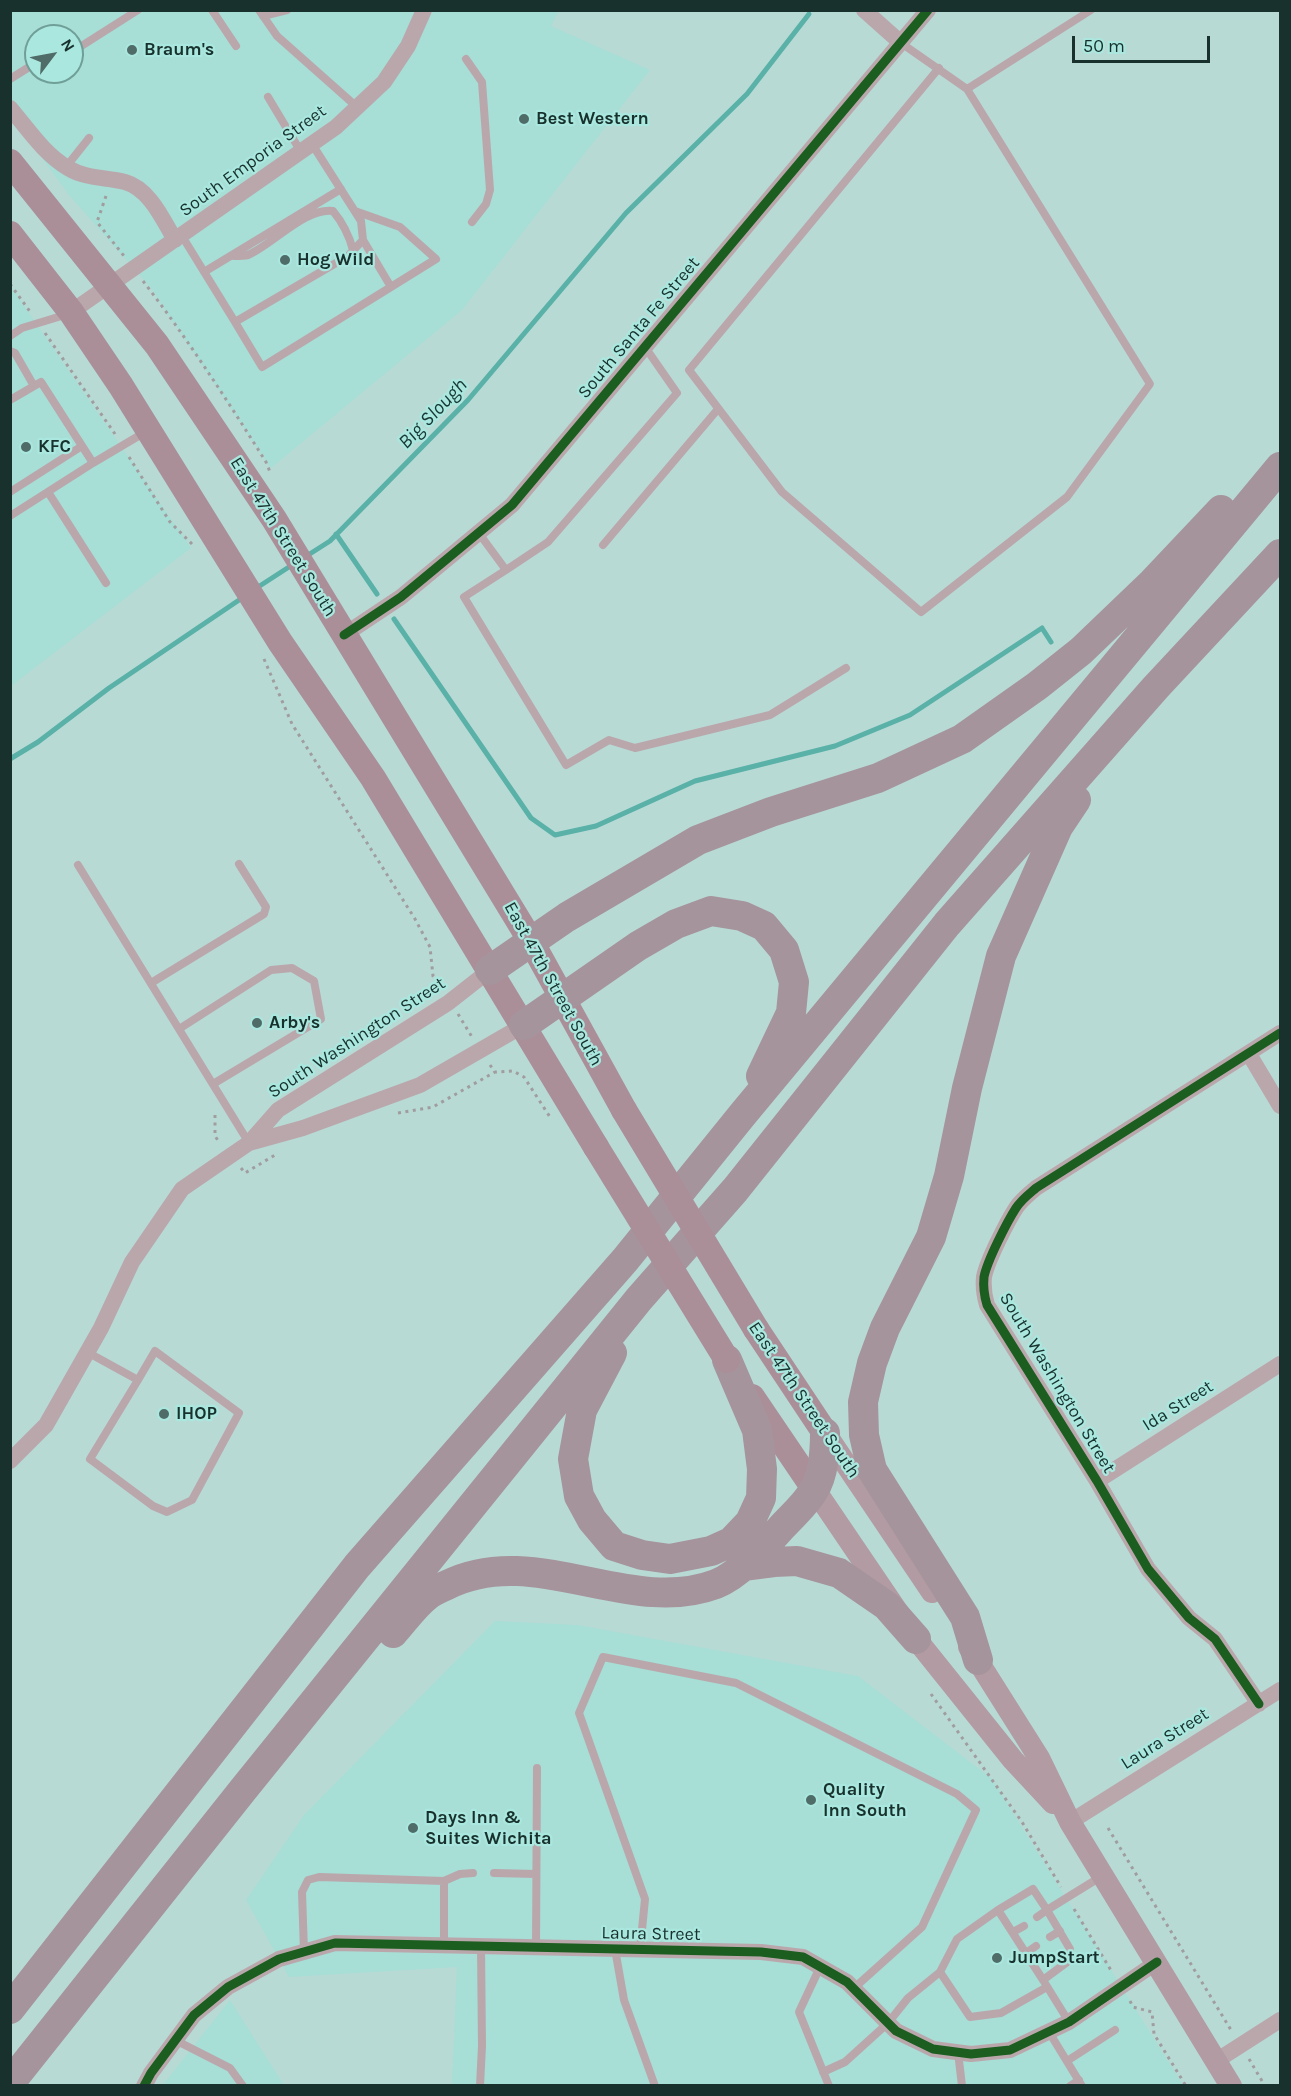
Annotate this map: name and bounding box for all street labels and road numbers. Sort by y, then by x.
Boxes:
street label: South Emporia Street [175,100,331,222]
street label: South Santa Fe Street [574,253,704,403]
street label: East 47th Street South [225,453,341,621]
street label: East 47th Street South [499,898,607,1070]
street label: South Washington Street [264,973,450,1103]
street label: South Washington Street [994,1289,1120,1477]
street label: East 47th Street South [744,1318,864,1482]
street label: Ida Street [1139,1376,1217,1436]
street label: Laura Street [1117,1704,1213,1774]
street label: Laura Street [601,1922,701,1946]

